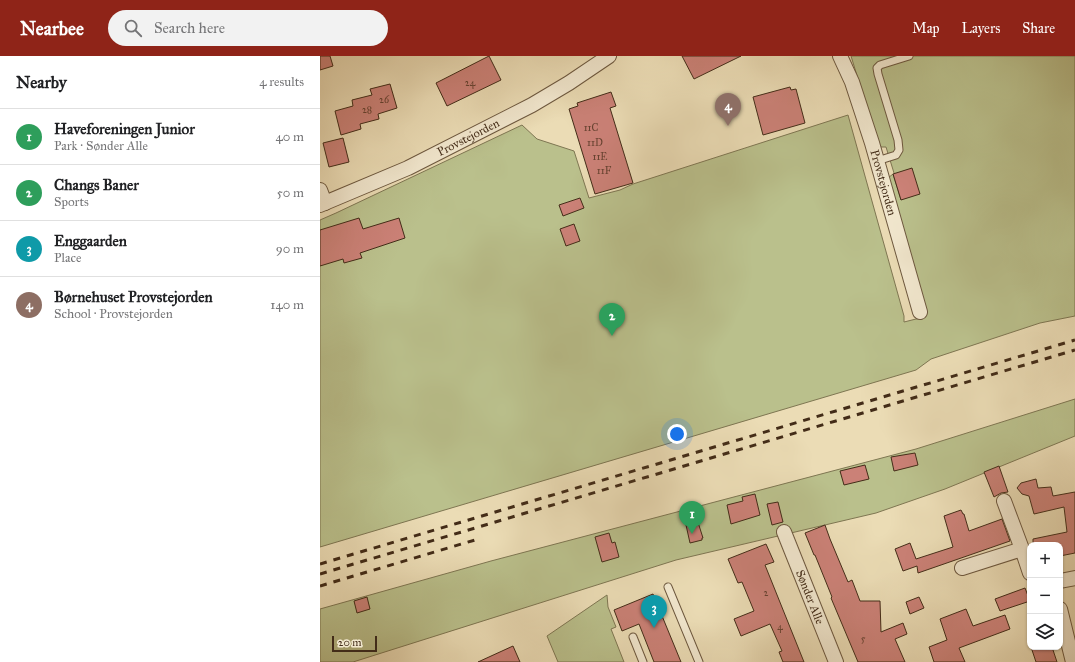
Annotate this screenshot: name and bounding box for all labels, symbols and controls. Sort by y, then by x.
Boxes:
search box [108,10,388,46]
text: Nearbee [20,17,84,40]
icon: search [122,17,144,39]
text: Search here [154,19,225,37]
text: Map [912,20,940,37]
text: Layers [962,20,1000,37]
text: Share [1022,20,1055,37]
text: Nearby [16,72,67,93]
text: 4 results [259,74,304,90]
house number: 24 [465,77,476,89]
pin: 4 [715,93,741,126]
house number: 26 [379,94,390,106]
house number: 28 [362,104,372,116]
street label: Provstejorden [435,116,502,159]
text: Haveforeningen Junior [54,120,195,138]
house number: 11C [584,122,599,134]
text: 1 [26,129,32,145]
text: 40 m [275,129,304,145]
house number: 11D [587,137,603,149]
text: Park · Sønder Alle [54,138,148,154]
street label: Provstejorden [867,148,899,218]
house number: 11E [592,151,608,163]
house number: 11F [597,165,612,177]
text: Changs Baner [54,176,139,194]
text: 2 [26,185,32,201]
text: 50 m [277,185,304,201]
text: Sports [54,194,89,210]
text: Enggaarden [54,232,127,250]
text: 3 [26,241,32,257]
text: 90 m [276,241,304,257]
text: Place [54,250,81,266]
text: Børnehuset Provstejorden [54,288,213,306]
text: 4 [25,297,33,313]
text: 140 m [270,297,304,313]
pin: 2 [599,303,625,336]
text: School · Provstejorden [54,306,173,322]
your location [667,424,687,444]
pin: 1 [679,501,705,534]
map controls [1027,542,1063,650]
button: + [1027,542,1063,578]
street label: Sønder Alle [793,568,827,626]
button: − [1027,578,1063,614]
house number: 2 [764,587,769,599]
pin: 3 [641,595,667,628]
button: layers [1027,614,1063,650]
house number: 4 [777,621,783,633]
house number: 5 [861,633,866,645]
scale bar [332,634,377,653]
text: 20 m [338,636,361,649]

